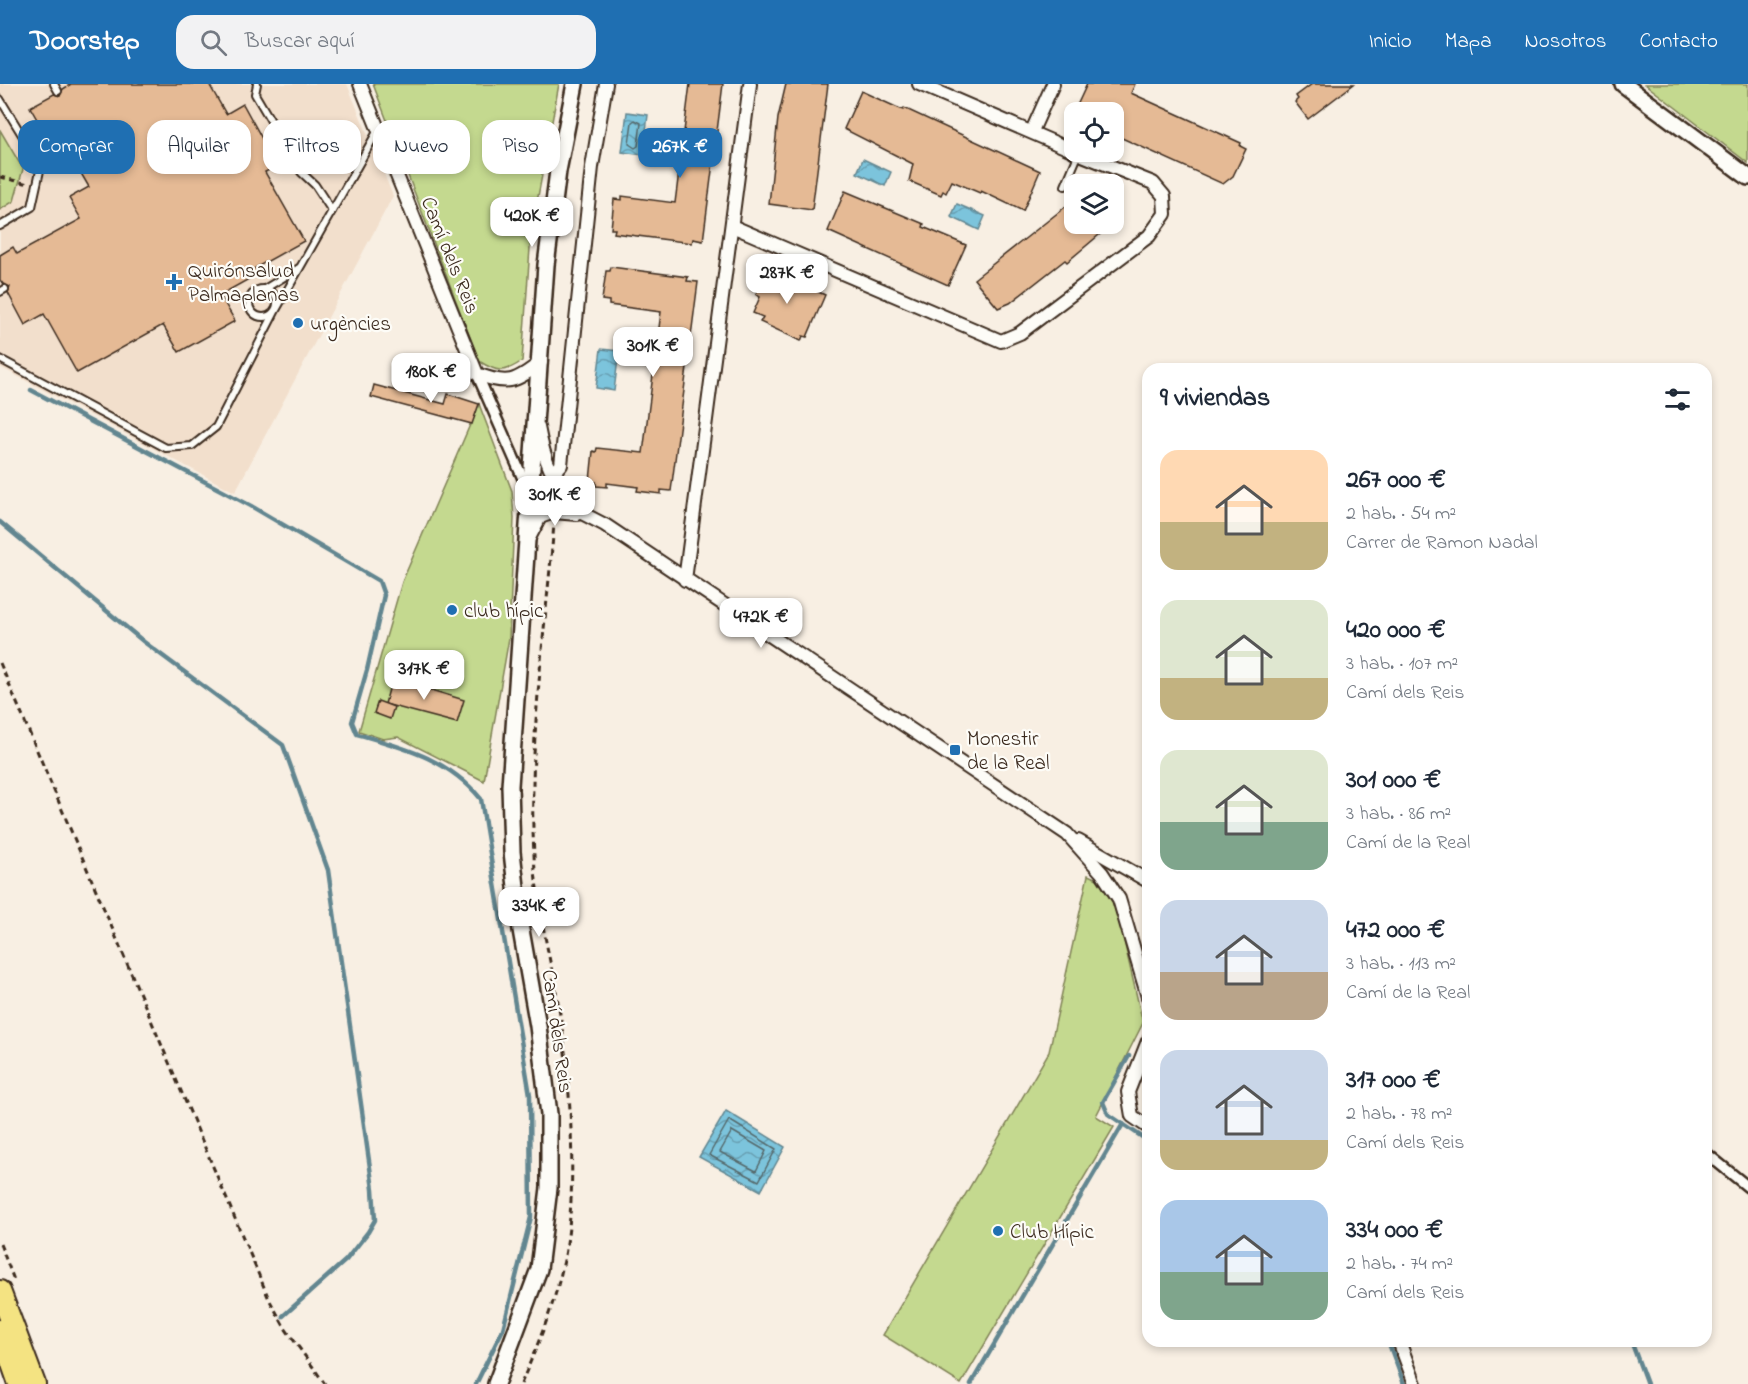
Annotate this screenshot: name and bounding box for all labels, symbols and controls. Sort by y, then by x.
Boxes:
search box [176,15,596,69]
text: Doorstep [30,22,140,63]
icon: search [197,26,230,59]
text: Buscar aquí [245,26,355,58]
text: Inicio [1369,27,1412,57]
text: Mapa [1445,27,1492,57]
text: Nosotros [1525,27,1607,57]
text: Contacto [1640,27,1718,57]
map controls [1064,102,1124,234]
button: locate [1064,102,1124,162]
chip: Comprar [18,120,135,174]
chip: Alquilar [147,120,251,174]
chip: Filtros [263,120,361,174]
chip: Nuevo [373,120,470,174]
chip: Piso [482,120,560,174]
pin: 267K € [631,128,729,179]
text: 267K € [652,133,708,162]
button: layers [1064,174,1124,234]
street label: Camí dels Reis [412,192,486,319]
pin: 420K € [483,197,581,248]
text: 420K € [504,202,560,231]
pin: 287K € [738,254,836,305]
place label: Quirónsalud Palmaplanas [188,257,299,311]
text: 287K € [760,259,814,288]
marker: Quirónsalud Palmaplanas [165,273,183,291]
place label: urgències [310,310,391,342]
marker: urgències [291,316,305,330]
pin: 301K € [604,327,702,378]
text: 301K € [627,332,679,361]
pin: 180K € [382,353,480,404]
text: 180K € [405,358,457,387]
text: 9 viviendas [1160,380,1270,418]
icon: filters [1661,383,1694,416]
text: 267 000 € [1346,462,1446,500]
icon: home [1208,474,1280,546]
pin: 301K € [506,476,604,527]
text: 301K € [529,481,581,510]
text: 2 hab. · 54 m² [1346,500,1456,529]
text: Carrer de Ramon Nadal [1346,529,1538,558]
place label: club hípic [464,597,544,627]
pin: 472K € [712,598,810,649]
marker: club hípic [445,603,459,617]
text: 472K € [733,603,789,632]
text: 420 000 € [1346,612,1446,650]
icon: home [1208,624,1280,696]
pin: 317K € [375,650,473,701]
text: 3 hab. · 107 m² [1346,650,1458,679]
text: 317K € [398,655,450,684]
text: Camí dels Reis [1346,679,1464,708]
place label: Monestir de la Real [967,725,1049,779]
marker: Monestir de la Real [948,743,962,757]
text: 301 000 € [1346,762,1441,800]
icon: home [1208,774,1280,846]
text: 3 hab. · 86 m² [1346,800,1451,829]
text: Camí de la Real [1346,829,1470,858]
pin: 334K € [490,887,588,938]
text: 334K € [512,892,566,921]
text: 472 000 € [1346,912,1445,950]
icon: home [1208,924,1280,996]
text: 3 hab. · 113 m² [1346,950,1456,979]
street label: Camí dels Reis [533,968,580,1095]
text: Camí de la Real [1346,979,1470,1008]
text: 317 000 € [1346,1062,1441,1100]
icon: home [1208,1074,1280,1146]
text: 2 hab. · 78 m² [1346,1100,1452,1129]
text: Camí dels Reis [1346,1129,1464,1158]
text: 334 000 € [1346,1212,1443,1250]
place label: Club Hípic [1010,1218,1095,1248]
marker: Club Hípic [991,1224,1005,1238]
icon: home [1208,1224,1280,1296]
text: 2 hab. · 74 m² [1346,1250,1453,1279]
text: Camí dels Reis [1346,1279,1464,1308]

